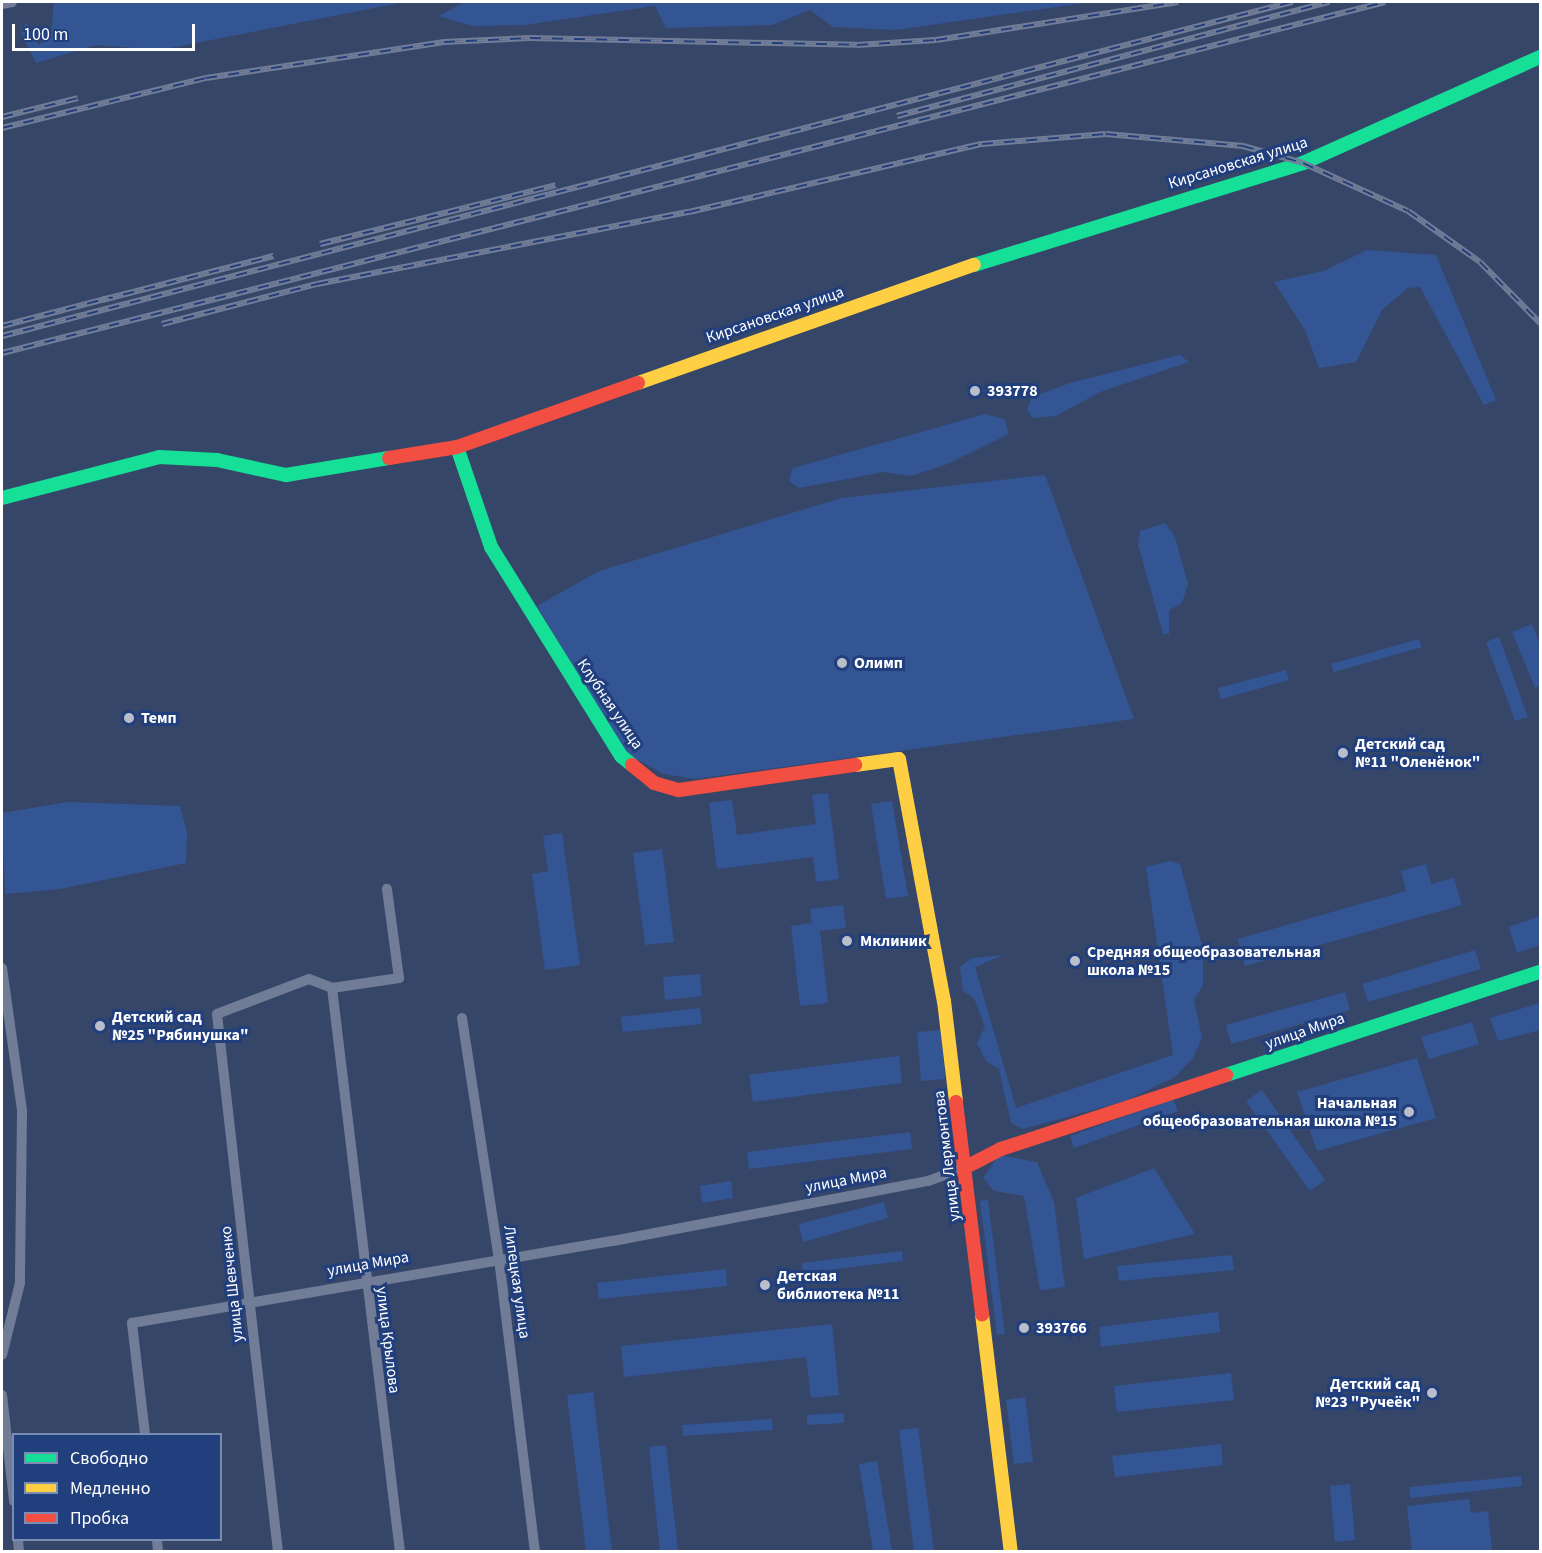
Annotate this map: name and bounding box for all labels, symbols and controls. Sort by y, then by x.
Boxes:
scale bar [15,12,198,50]
text: 100 m [23,22,68,47]
street label: Кирсановская улица [1166,133,1310,193]
street label: Кирсановская улица [703,282,847,348]
place label: 393778 [987,381,1038,401]
marker: 393778 [968,384,982,398]
place label: Олимп [854,653,903,673]
street label: Клубная улица [573,655,647,753]
marker: Олимп [835,656,849,670]
place label: Темп [141,708,177,728]
marker: Темп [122,711,136,725]
place label: Детский сад №11 "Оленёнок" [1355,734,1480,772]
marker: Детский сад №11 "Оленёнок" [1336,746,1350,760]
place label: Мклиник [860,931,927,951]
marker: Мклиник [838,932,856,950]
place label: Средняя общеобразовательная школа №15 [1087,942,1321,980]
marker: Средняя общеобразовательная школа №15 [1068,954,1082,968]
place label: Детский сад №25 "Рябинушка" [112,1007,249,1045]
street label: улица Мира [1263,1008,1347,1054]
marker: Детский сад №25 "Рябинушка" [93,1019,107,1033]
street label: улица Лермонтова [929,1089,965,1223]
place label: Начальная общеобразовательная школа №15 [1143,1093,1397,1131]
marker: Начальная общеобразовательная школа №15 [1402,1105,1416,1119]
street label: улица Мира [804,1163,888,1197]
street label: Липецкая улица [500,1224,534,1340]
street label: улица Шевченко [216,1225,248,1343]
street label: улица Мира [326,1247,410,1281]
place label: Детская библиотека №11 [777,1266,900,1304]
marker: Детская библиотека №11 [758,1278,772,1292]
street label: улица Крылова [372,1286,404,1394]
place label: 393766 [1036,1318,1087,1338]
marker: 393766 [1017,1321,1031,1335]
place label: Детский сад №23 "Ручеёк" [1315,1374,1420,1412]
marker: Детский сад №23 "Ручеёк" [1425,1386,1439,1400]
legend [12,1433,222,1541]
text: Свободно [70,1446,148,1471]
text: Медленно [70,1476,150,1501]
text: Пробка [70,1506,129,1531]

